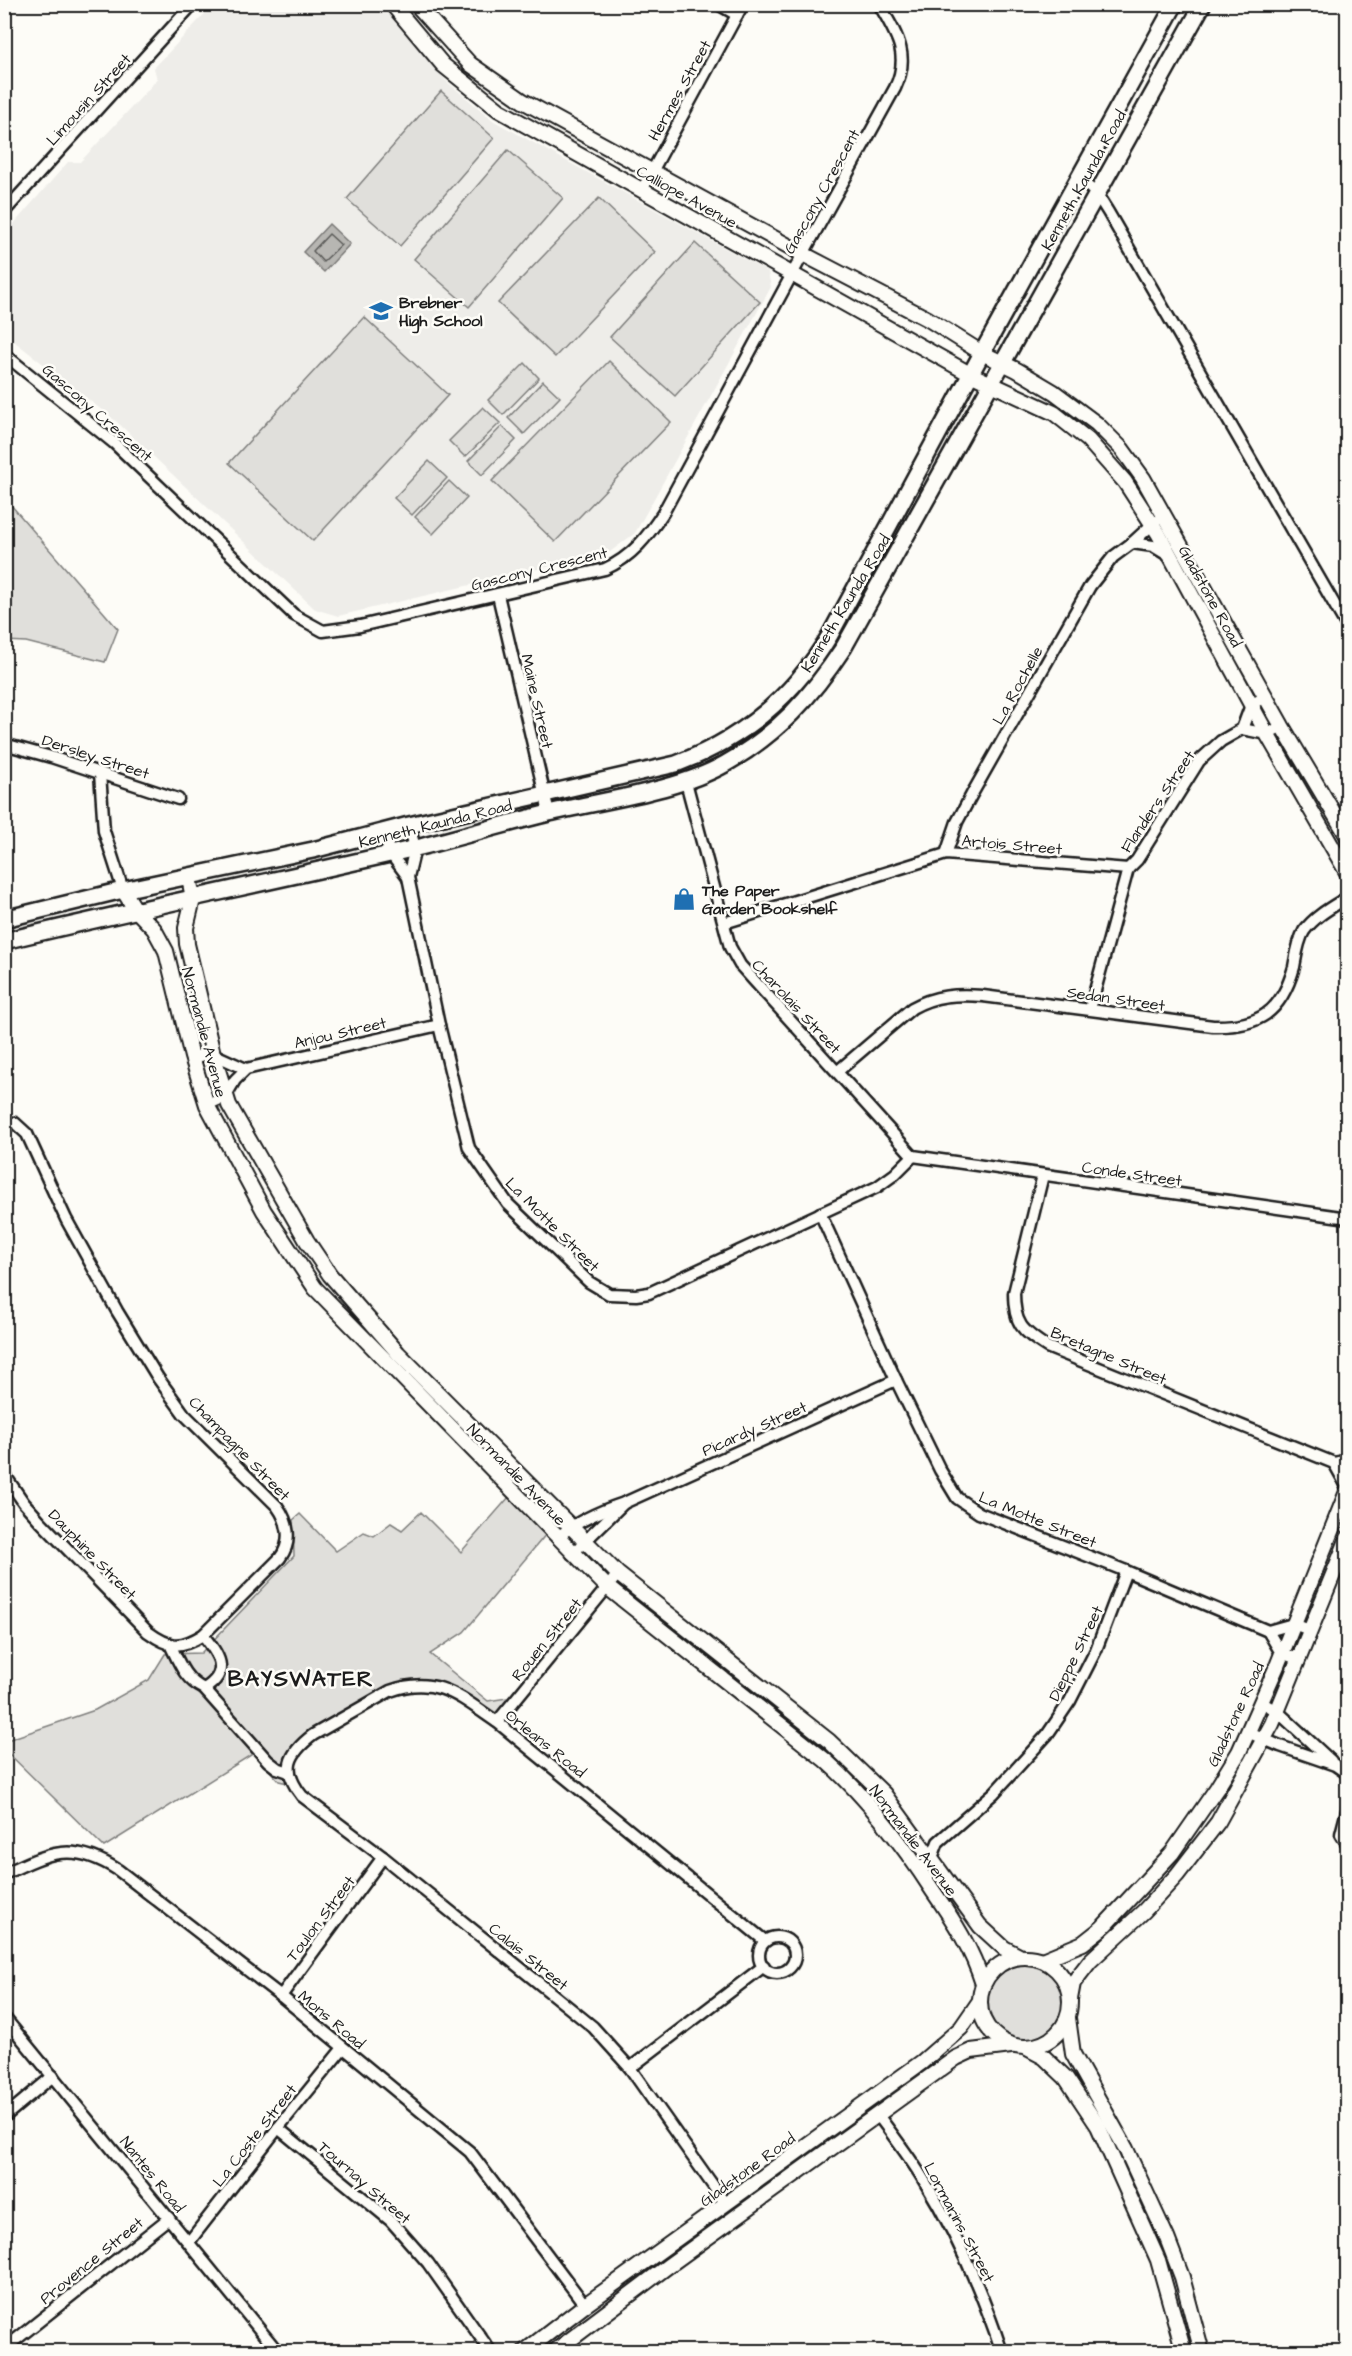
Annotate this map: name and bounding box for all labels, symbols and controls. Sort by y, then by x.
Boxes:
street label: Hermes Street [643,36,717,145]
street label: Limousin Street [41,48,137,151]
street label: Kenneth Kaunda Road [1036,106,1132,255]
street label: Gascony Crescent [778,125,866,258]
street label: Calliope Avenue [632,160,741,234]
place label: Brebner High School [399,292,483,334]
school or university icon: Brebner High School [368,298,394,324]
street label: Gascony Crescent [37,359,158,468]
street label: Kenneth Kaunda Road [796,530,896,677]
street label: Gascony Crescent [469,541,610,598]
street label: Gladstone Road [1173,542,1247,651]
street label: La Rochelle [987,642,1049,729]
street label: Maine Street [515,652,559,751]
street label: Dersley Street [39,729,153,786]
street label: Flanders Street [1115,746,1201,857]
street label: Kenneth Kaunda Road [356,794,514,854]
street label: Artois Street [961,830,1064,860]
place label: The Paper Garden Bookshelf [701,880,838,920]
shop icon: The Paper Garden Bookshelf [671,886,697,912]
street label: Charolais Street [747,955,846,1059]
street label: Normandie Avenue [176,965,232,1100]
street label: Sedan Street [1065,981,1167,1017]
street label: Anjou Street [292,1012,389,1054]
street label: Conde Street [1080,1156,1184,1192]
street label: La Motte Street [500,1173,605,1277]
street label: Bretagne Street [1047,1322,1171,1391]
street label: Champagne Street [183,1392,295,1507]
street label: Picardy Street [699,1396,811,1463]
street label: Normandie Avenue [462,1419,571,1531]
street label: La Motte Street [975,1486,1100,1554]
street label: Dauphine Street [43,1504,142,1605]
street label: Rouen Street [506,1593,587,1686]
street label: Dieppe Street [1043,1602,1109,1705]
street label: Gladstone Road [1202,1658,1270,1770]
district label: BAYSWATER [228,1664,374,1695]
street label: Orleans Road [500,1704,590,1783]
street label: Normandie Avenue [864,1780,963,1901]
street label: Toulon Street [281,1871,361,1966]
street label: Calais Street [484,1918,573,1996]
street label: Mons Road [293,1985,370,2054]
street label: La Coste Street [208,2079,302,2192]
street label: Gladstone Road [695,2128,800,2212]
street label: Nantes Road [115,2132,190,2217]
street label: Tournay Street [312,2136,416,2230]
street label: Lormarins Street [918,2159,1000,2287]
street label: Provence Street [35,2212,149,2309]

